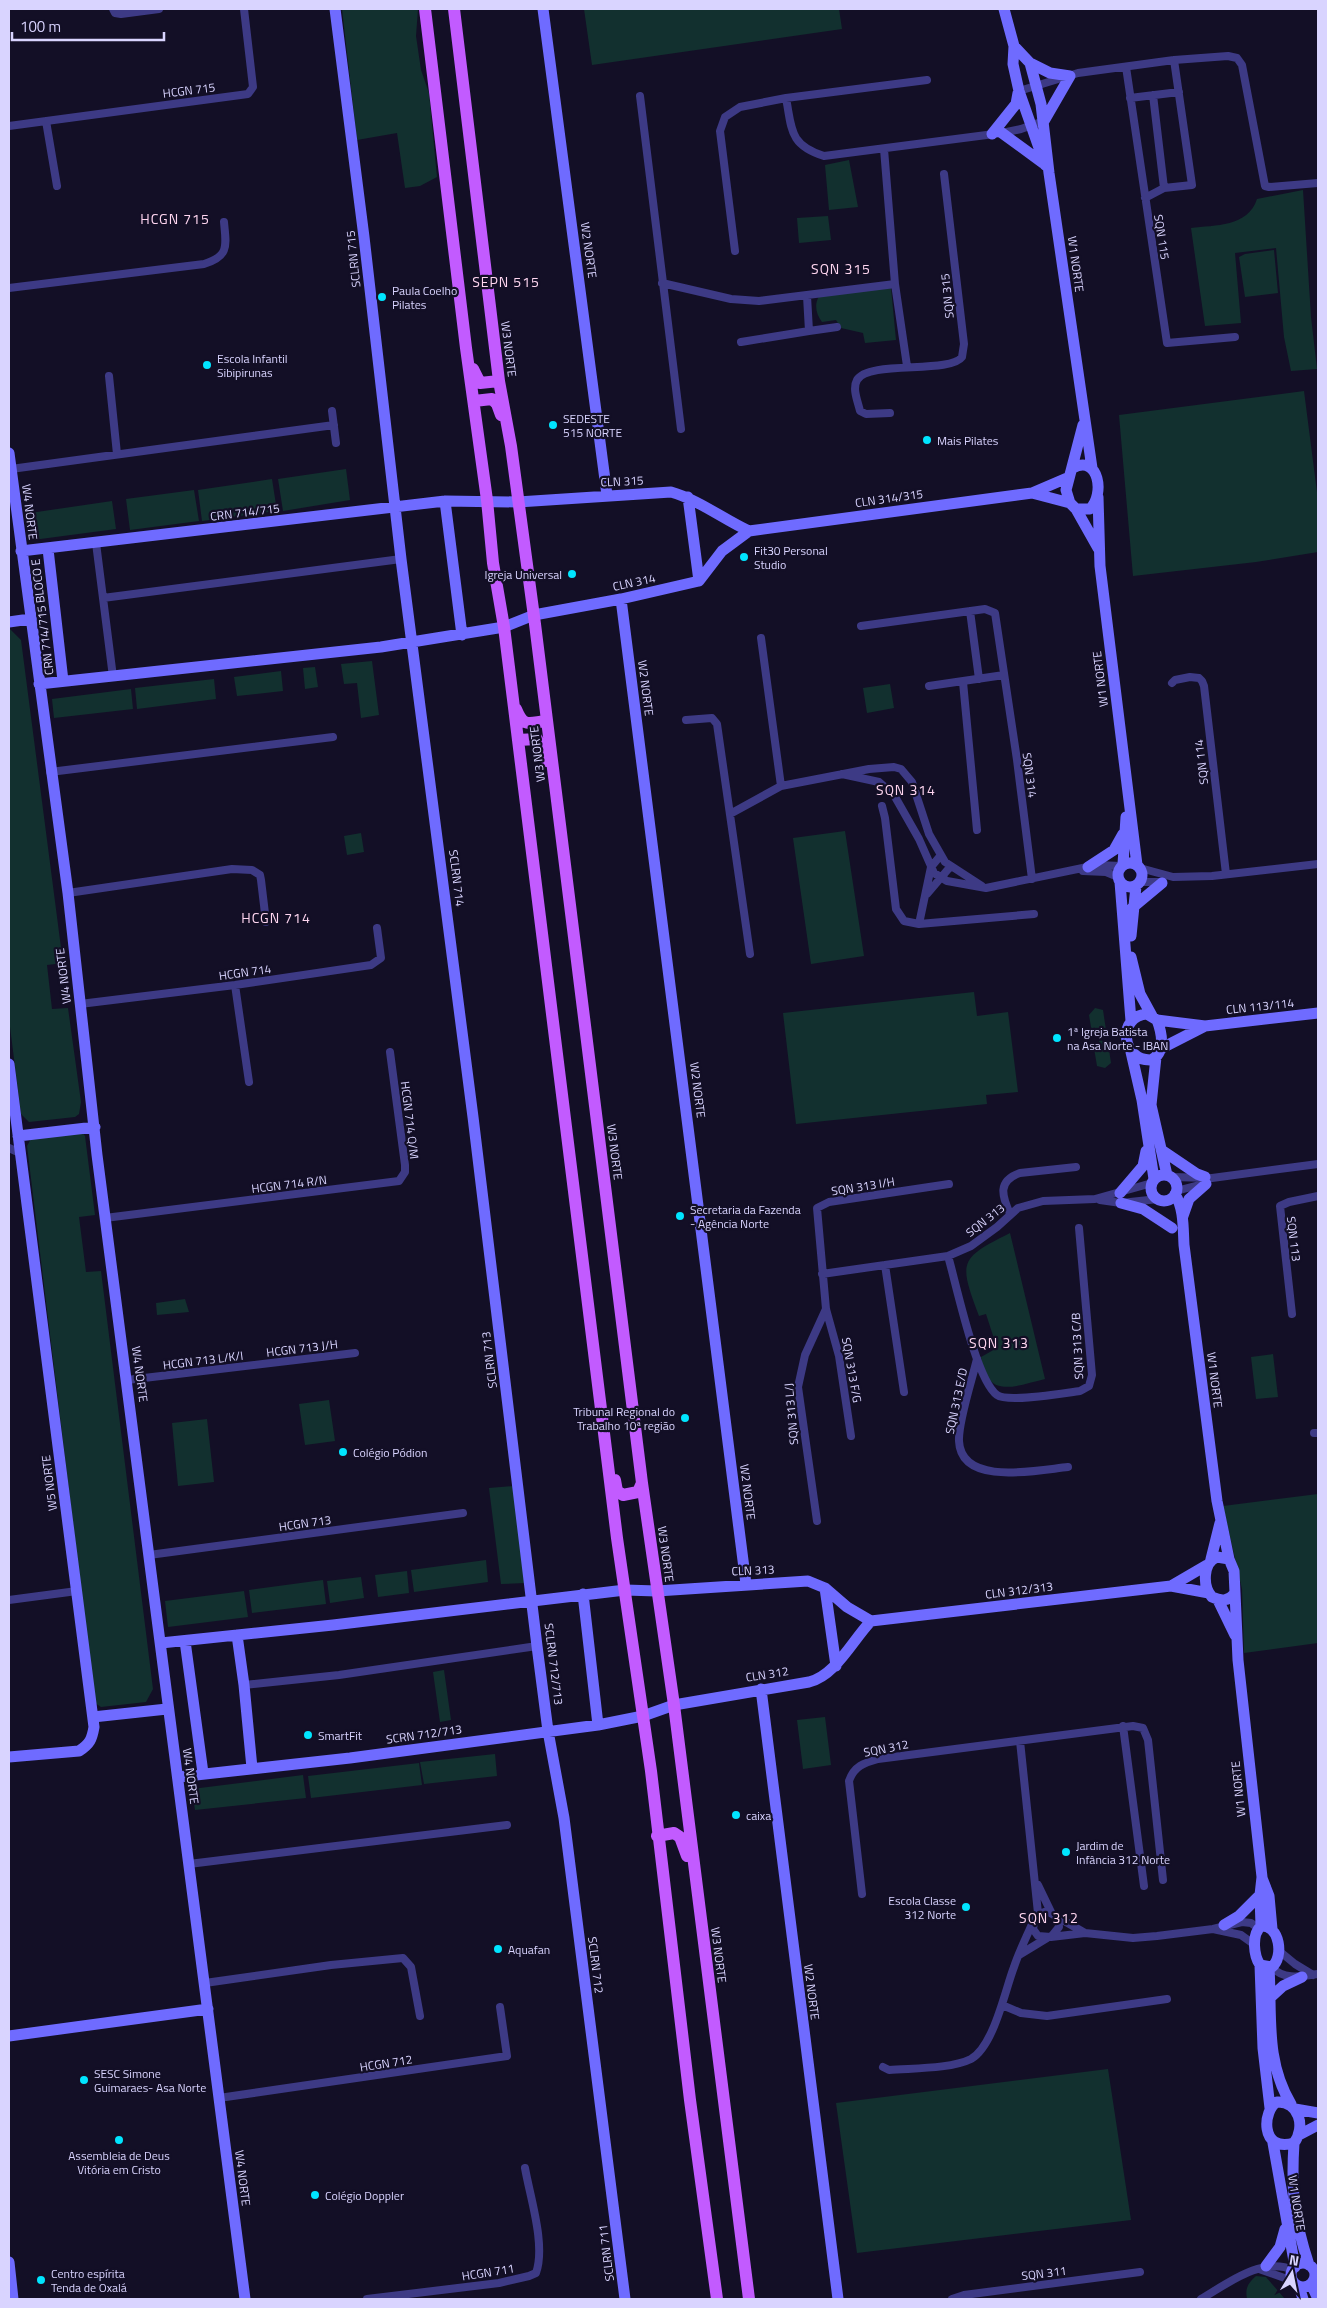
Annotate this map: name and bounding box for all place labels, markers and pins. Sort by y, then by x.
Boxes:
place label: Paula Coelho Pilates [392,281,457,314]
marker: Paula Coelho Pilates [376,291,388,303]
place label: Escola Infantil Sibipirunas [217,349,288,382]
marker: Escola Infantil Sibipirunas [201,359,213,371]
place label: SEDESTE 515 NORTE [563,409,622,442]
marker: SEDESTE 515 NORTE [547,419,559,431]
place label: Mais Pilates [937,431,999,450]
marker: Mais Pilates [921,434,933,446]
place label: Fit30 Personal Studio [754,541,828,574]
marker: Fit30 Personal Studio [738,551,750,563]
place label: Igreja Universal [485,565,562,584]
marker: Igreja Universal [566,568,578,580]
place label: 1ª Igreja Batista na Asa Norte - IBAN [1067,1022,1168,1055]
marker: 1ª Igreja Batista na Asa Norte - IBAN [1051,1032,1063,1044]
place label: Secretaria da Fazenda - Agência Norte [690,1200,801,1233]
marker: Secretaria da Fazenda - Agência Norte [674,1210,686,1222]
place label: Tribunal Regional do Trabalho 10ª região [573,1402,675,1435]
marker: Tribunal Regional do Trabalho 10ª região [679,1412,691,1424]
place label: Colégio Pódion [353,1443,428,1462]
marker: Colégio Pódion [337,1446,349,1458]
place label: SmartFit [318,1726,363,1745]
marker: SmartFit [302,1729,314,1741]
place label: caixa [746,1806,771,1825]
marker: caixa [730,1809,742,1821]
place label: Jardim de Infância 312 Norte [1076,1836,1170,1869]
marker: Jardim de Infância 312 Norte [1060,1846,1072,1858]
place label: Escola Classe 312 Norte [888,1891,956,1924]
marker: Escola Classe 312 Norte [960,1901,972,1913]
place label: Aquafan [508,1940,550,1959]
marker: Aquafan [492,1943,504,1955]
place label: SESC Simone Guimaraes- Asa Norte [94,2064,206,2097]
marker: SESC Simone Guimaraes- Asa Norte [78,2074,90,2086]
marker: Assembleia de Deus Vitória em Cristo [113,2134,125,2146]
place label: Assembleia de Deus Vitória em Cristo [68,2146,170,2179]
place label: Colégio Doppler [325,2186,404,2205]
marker: Colégio Doppler [309,2189,321,2201]
place label: Centro espírita Tenda de Oxalá [51,2264,127,2297]
marker: Centro espírita Tenda de Oxalá [35,2274,47,2286]

